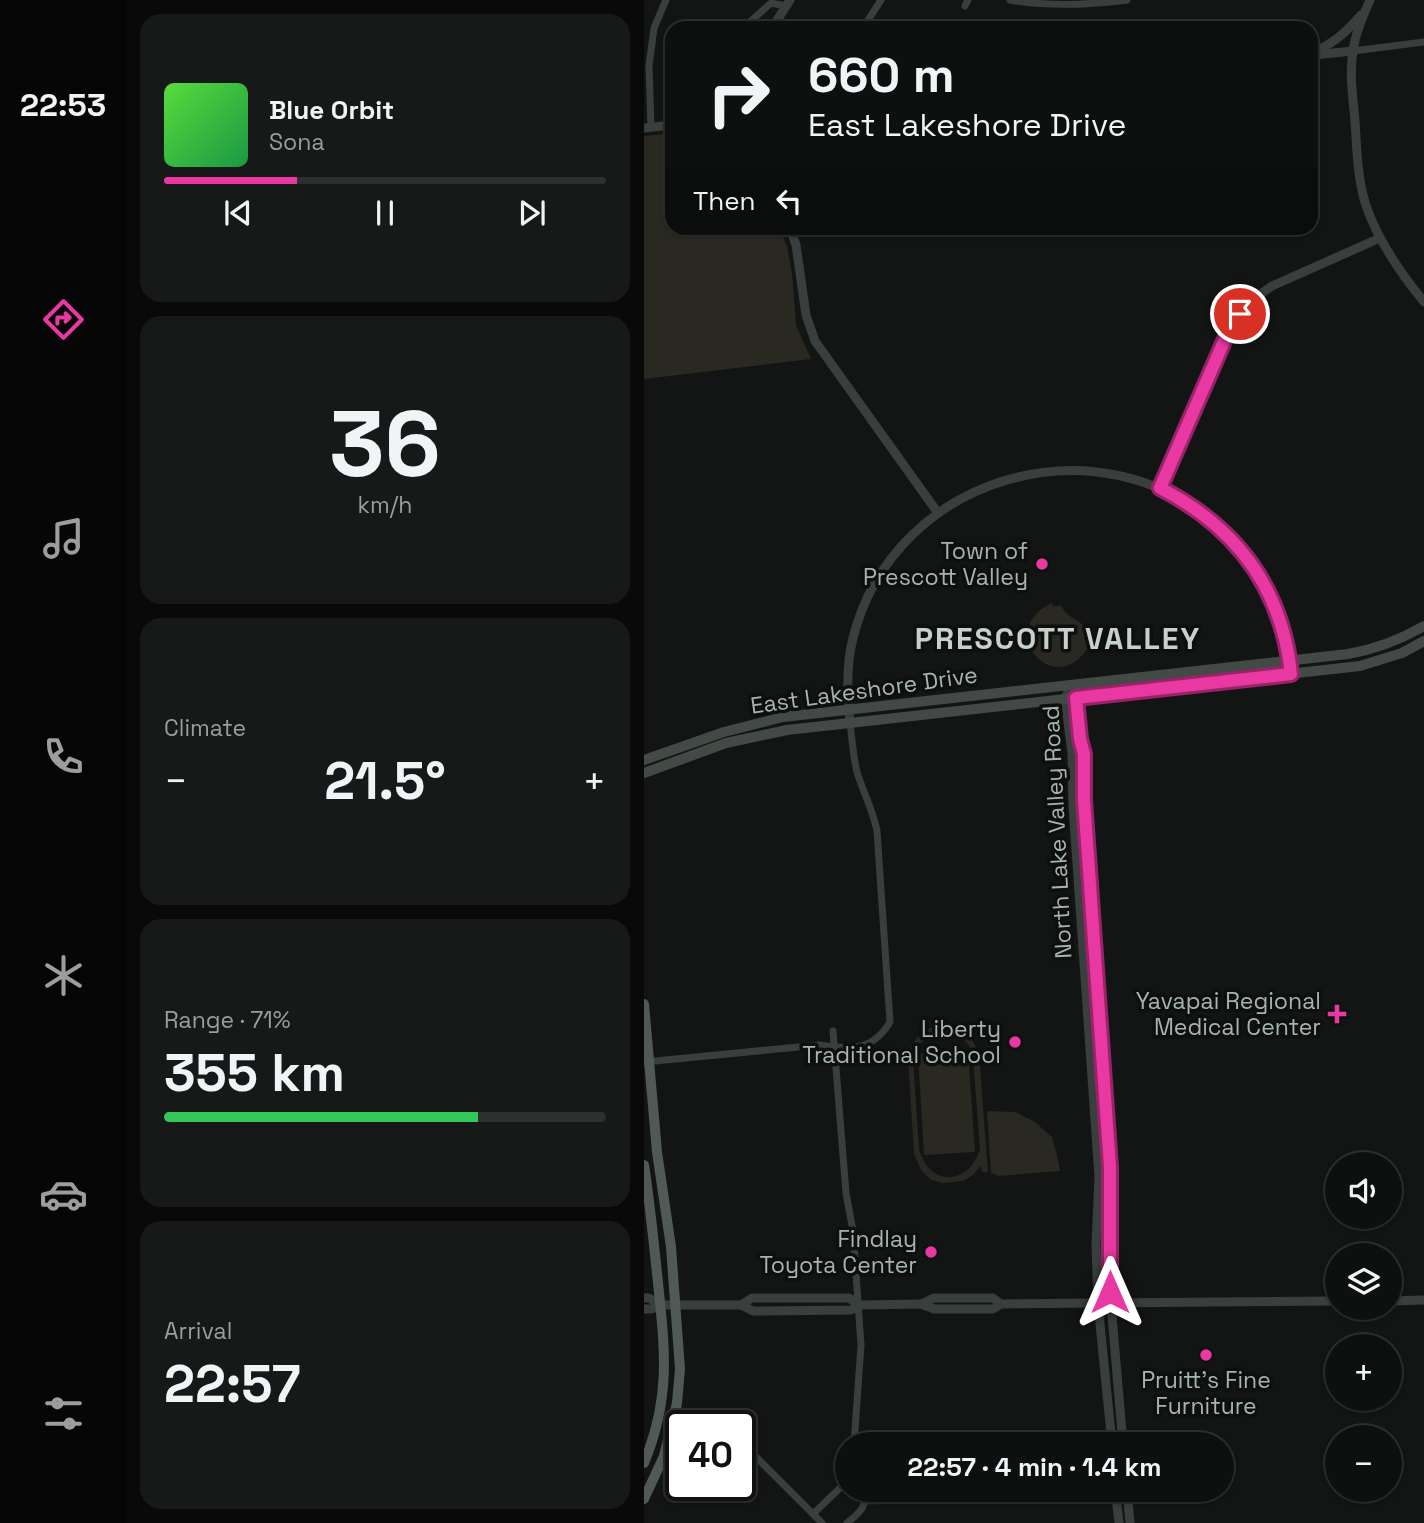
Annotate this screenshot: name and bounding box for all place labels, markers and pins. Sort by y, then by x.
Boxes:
pin [1210,284,1270,344]
place label: Town of Prescott Valley [863,536,1028,592]
marker: Town of Prescott Valley [1034,556,1050,572]
place label: Yavapai Regional Medical Center [1136,986,1321,1042]
marker: Yavapai Regional Medical Center [1327,1004,1347,1024]
place label: Liberty Traditional School [802,1014,1001,1070]
marker: Liberty Traditional School [1007,1034,1023,1050]
place label: Findlay Toyota Center [759,1224,917,1280]
marker: Findlay Toyota Center [923,1244,939,1260]
marker: Pruitt's Fine Furniture [1198,1347,1214,1363]
place label: Pruitt's Fine Furniture [1141,1365,1271,1421]

